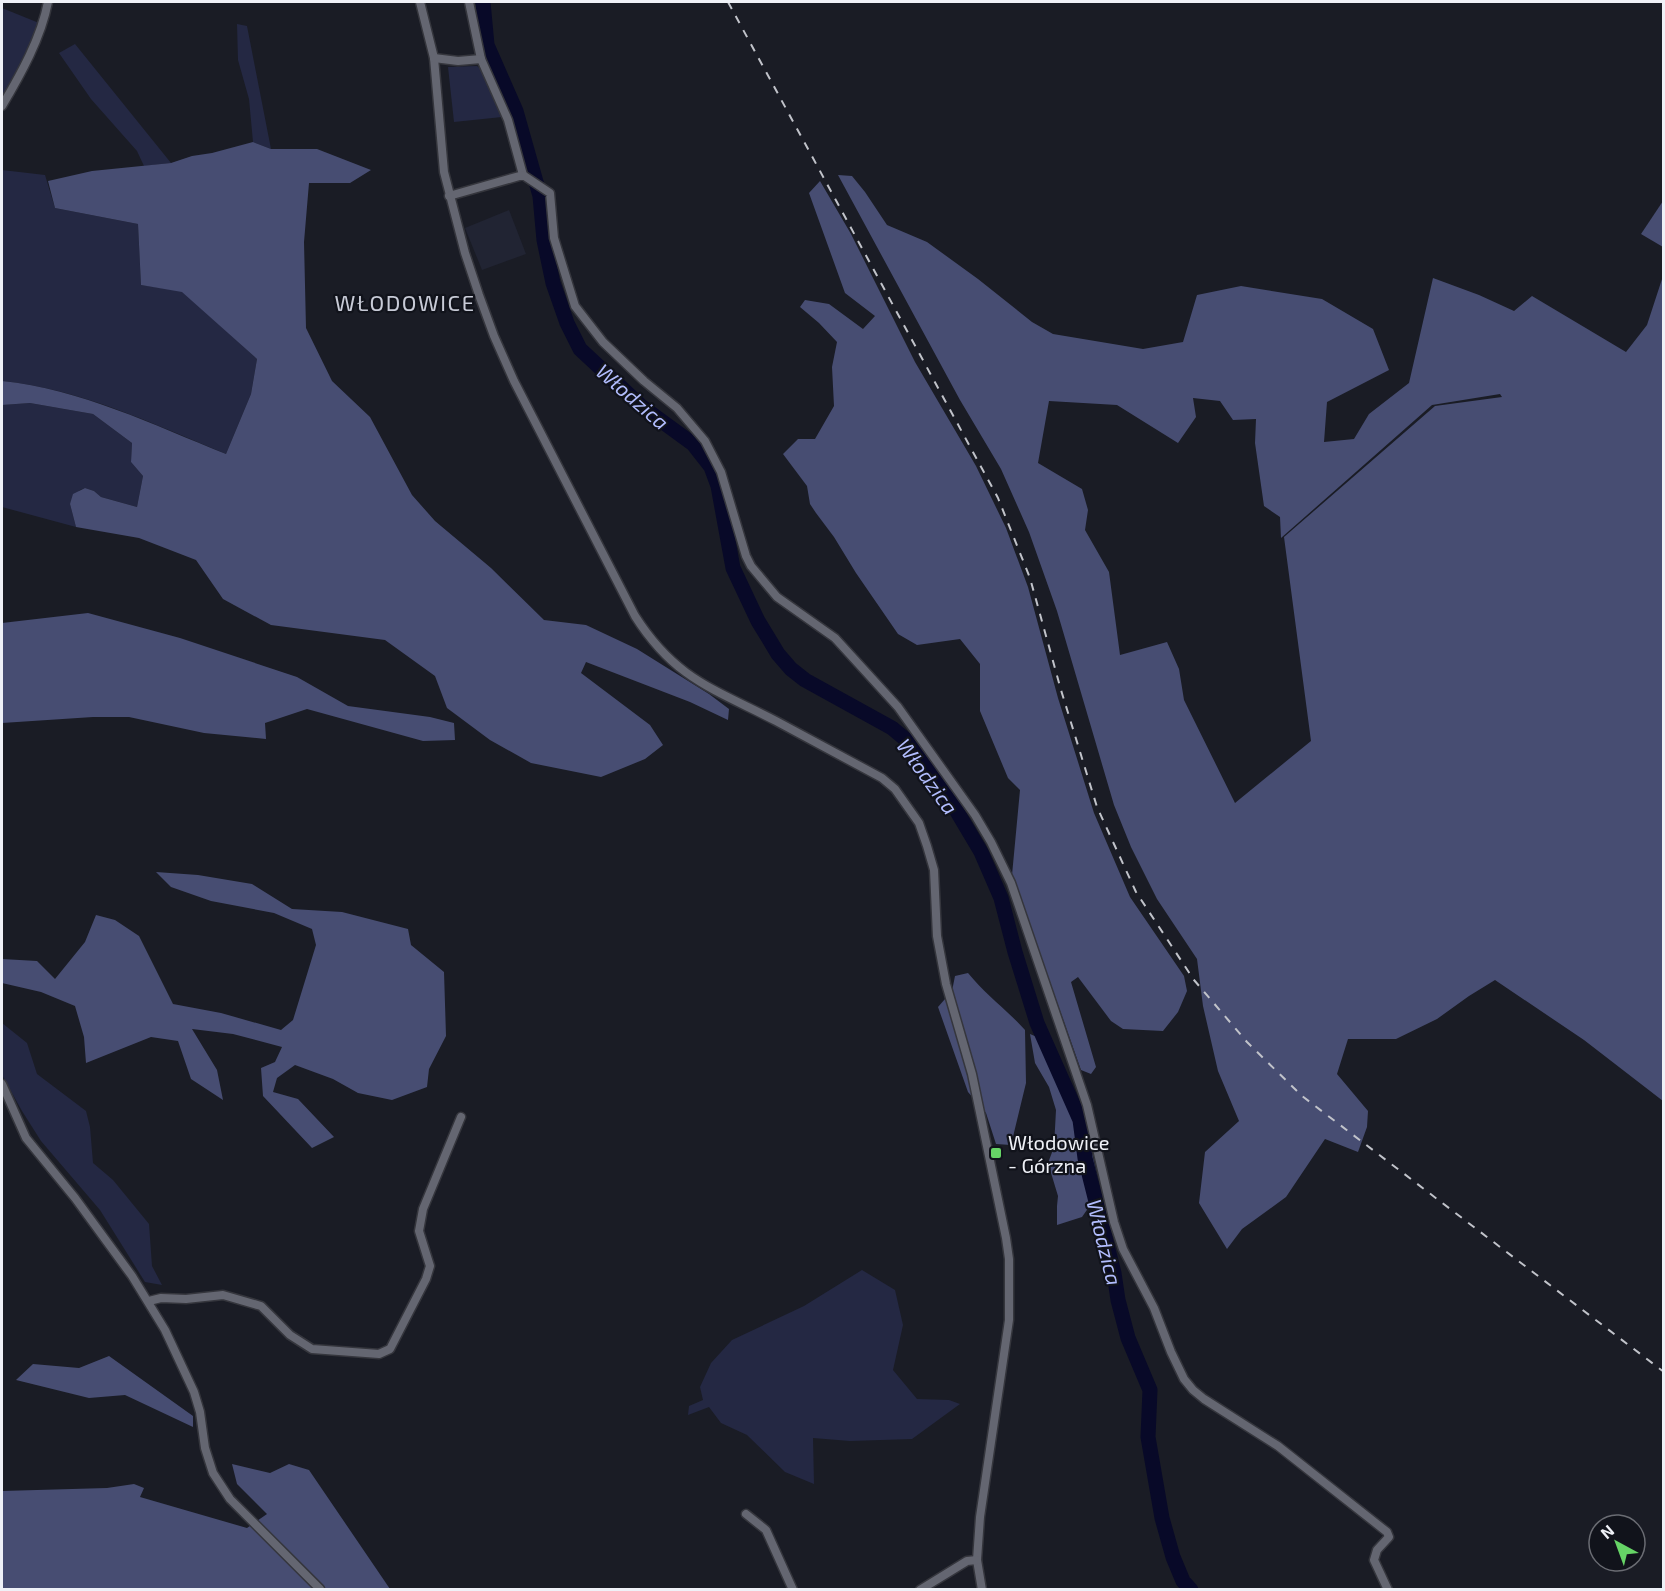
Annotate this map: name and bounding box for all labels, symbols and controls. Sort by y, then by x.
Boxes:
district label: WŁODOWICE [335,289,475,315]
water label: Włodzica [592,358,674,434]
water label: Włodzica [892,733,964,819]
place label: Włodowice - Górzna [1008,1130,1109,1177]
marker: Włodowice - Górzna [989,1146,1003,1160]
water label: Włodzica [1082,1196,1128,1288]
north arrow [1587,1513,1647,1573]
text: N [1596,1520,1617,1542]

